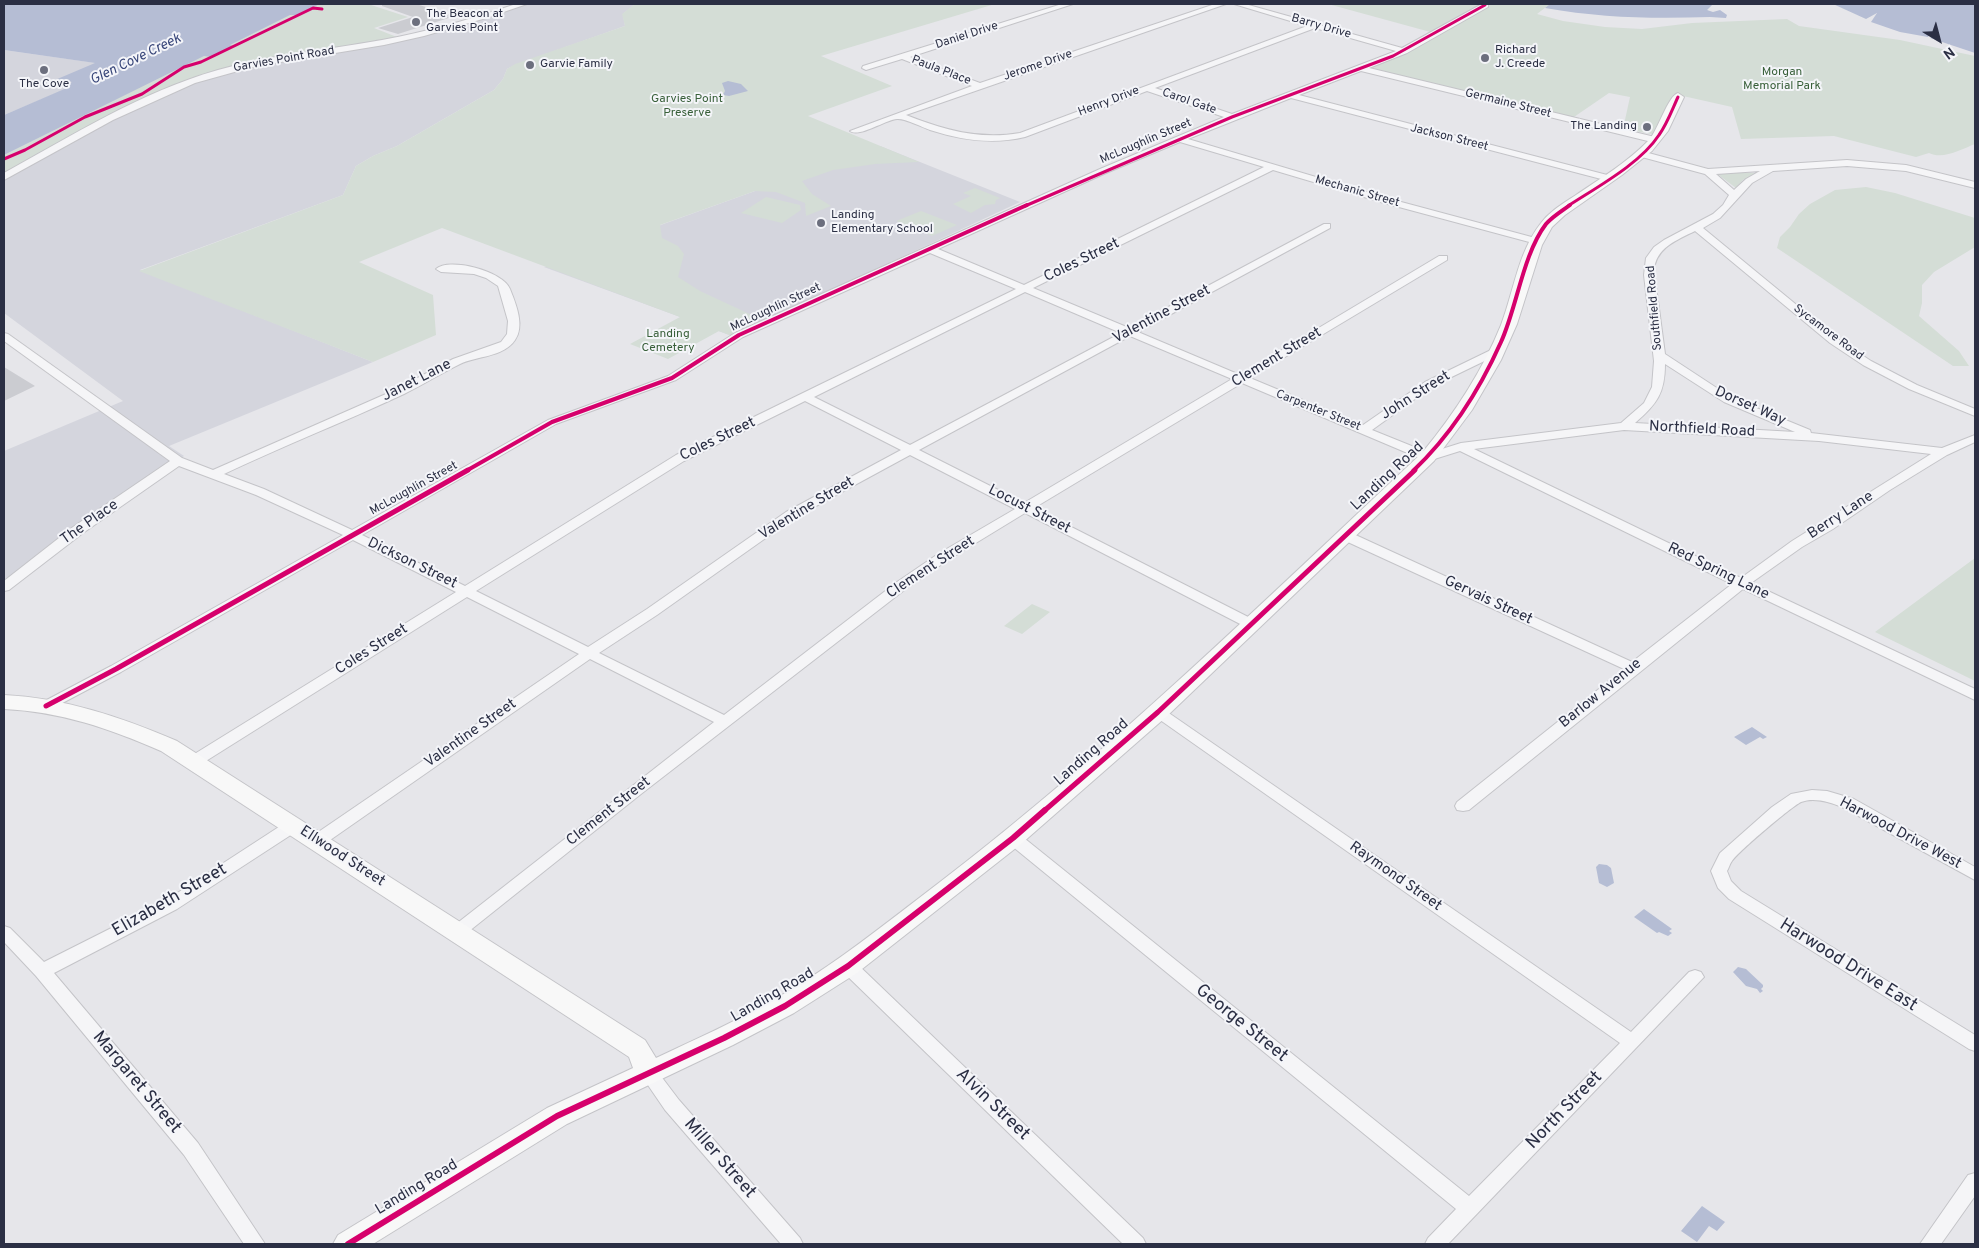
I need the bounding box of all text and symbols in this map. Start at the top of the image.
place label: The Beacon at Garvies Point [426,8,503,36]
street label: Barry Drive [1289,12,1353,42]
north arrow [1914,15,1964,65]
marker: The Beacon at Garvies Point [410,16,422,28]
street label: Daniel Drive [934,19,1000,53]
water label: Glen Cove Creek [88,31,184,89]
text: N [1939,43,1957,62]
street label: Garvies Point Road [232,44,336,76]
place label: Richard J. Creede [1495,44,1545,72]
street label: Jerome Drive [1002,47,1074,85]
marker: Richard J. Creede [1479,52,1491,64]
street label: Paula Place [909,53,973,89]
place label: Garvie Family [540,58,613,72]
marker: Garvie Family [524,59,536,71]
marker: The Cove [38,64,50,76]
park label: Morgan Memorial Park [1743,66,1821,94]
place label: The Cove [19,78,69,92]
street label: Henry Drive [1076,84,1142,120]
street label: Carol Gate [1160,86,1218,118]
street label: Germaine Street [1463,86,1553,122]
park label: Garvies Point Preserve [651,93,723,121]
street label: McLoughlin Street [1098,116,1194,168]
place label: The Landing [1570,120,1637,134]
street label: Jackson Street [1408,121,1490,155]
marker: The Landing [1641,121,1653,133]
street label: Mechanic Street [1313,173,1401,211]
place label: Landing Elementary School [831,209,933,237]
marker: Landing Elementary School [815,217,827,229]
street label: Coles Street [1041,235,1123,287]
street label: Southfield Road [1644,265,1666,351]
street label: McLoughlin Street [729,281,823,335]
street label: Valentine Street [1110,282,1214,348]
street label: Sycamore Road [1790,302,1866,364]
street label: Clement Street [1229,324,1325,392]
park label: Landing Cemetery [641,328,695,356]
street label: Janet Lane [379,356,455,406]
street label: John Street [1378,368,1454,424]
street label: Dorset Way [1712,383,1788,431]
street label: Carpenter Street [1273,387,1363,435]
street label: Coles Street [677,414,759,466]
street label: Northfield Road [1648,418,1756,442]
street label: Landing Road [1348,439,1428,515]
street label: McLoughlin Street [368,459,460,519]
street label: Valentine Street [756,474,858,544]
street label: Locust Street [985,482,1073,538]
street label: Berry Lane [1805,488,1877,544]
street label: The Place [58,497,122,549]
street label: Clement Street [883,533,979,603]
street label: Dickson Street [364,535,460,593]
street label: Red Spring Lane [1664,540,1772,604]
street label: Gervais Street [1441,573,1535,629]
street label: Coles Street [333,621,411,679]
street label: Barlow Avenue [1556,655,1646,733]
street label: Valentine Street [422,696,520,772]
street label: Landing Road [1051,716,1133,790]
street label: Clement Street [563,774,655,850]
street label: Harwood Drive West [1836,794,1964,874]
street label: Ellwood Street [296,823,388,891]
street label: Raymond Street [1345,838,1445,916]
street label: Elizabeth Street [109,859,231,943]
street label: Harwood Drive East [1775,915,1921,1017]
street label: Landing Road [728,965,818,1027]
street label: George Street [1191,980,1291,1068]
street label: Margaret Street [87,1027,185,1139]
street label: Alvin Street [950,1064,1034,1146]
street label: North Street [1522,1067,1608,1155]
street label: Miller Street [678,1115,760,1203]
street label: Landing Road [373,1156,461,1220]

